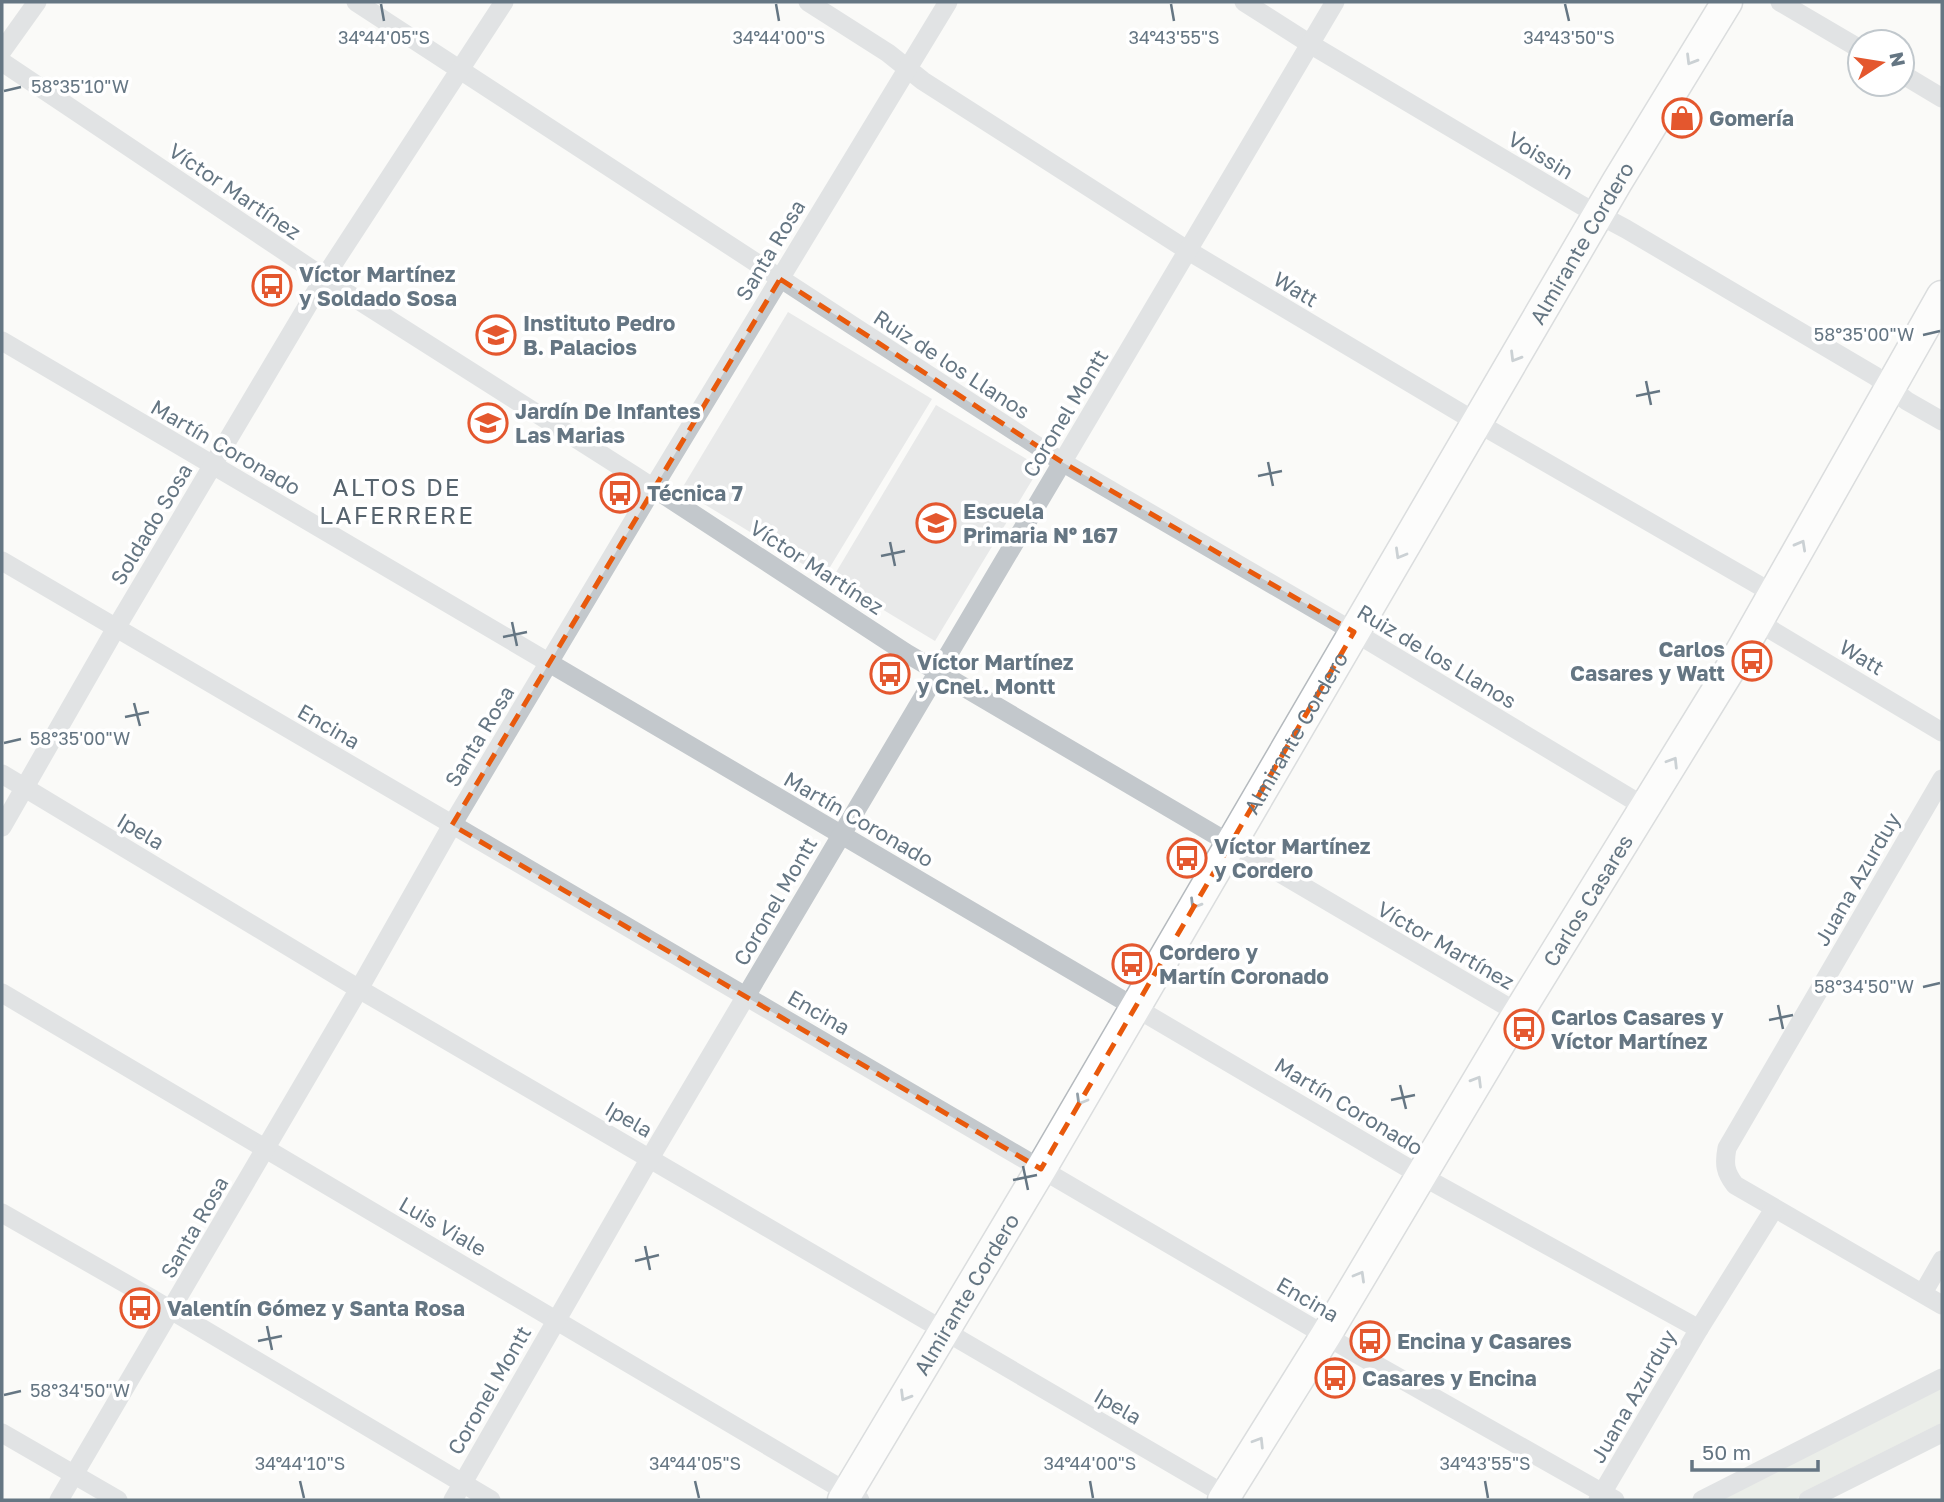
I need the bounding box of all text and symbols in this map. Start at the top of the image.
text: 34°44'05"S [338,26,430,48]
text: 34°44'00"S [733,26,825,48]
text: 34°43'55"S [1129,26,1219,48]
text: 34°43'50"S [1523,26,1615,48]
north arrow [1846,28,1916,98]
text: N [1885,50,1911,69]
one-way arrow [1687,52,1700,65]
text: 58°35'10"W [31,75,129,97]
shop icon: Gomería [1661,97,1703,139]
place label: Gomería [1709,105,1794,131]
street label: Voissin [1504,125,1578,185]
street label: Víctor Martínez [164,137,306,245]
street label: Almirante Cordero [1524,157,1639,329]
street label: Santa Rosa [730,195,810,305]
place label: Víctor Martínez y Soldado Sosa [299,261,457,311]
bus stop icon: Víctor Martínez y Soldado Sosa [251,265,293,307]
street label: Watt [1269,266,1323,312]
street label: Ruiz de los Llanos [869,304,1035,424]
place label: Instituto Pedro B. Palacios [523,310,675,360]
school or university icon: Instituto Pedro B. Palacios [475,314,517,356]
text: 58°35'00"W [1814,323,1914,345]
street label: Coronel Montt [1017,344,1113,482]
one-way arrow [1510,350,1523,363]
street label: Martín Coronado [147,394,305,500]
place label: Jardín De Infantes Las Marias [515,398,701,448]
school or university icon: Jardín De Infantes Las Marias [467,402,509,444]
street label: Soldado Sosa [105,459,197,589]
district label: ALTOS DE LAFERRERE [319,472,475,529]
bus stop icon: Técnica 7 [599,472,641,514]
place label: Técnica 7 [647,480,743,506]
place label: Escuela Primaria Nº 167 [963,498,1118,548]
school or university icon: Escuela Primaria Nº 167 [915,502,957,544]
street label: Víctor Martínez [745,514,889,620]
one-way arrow [1793,540,1806,552]
one-way arrow [1395,547,1408,559]
street label: Ruiz de los Llanos [1353,598,1521,714]
street label: Watt [1835,634,1889,680]
place label: Carlos Casares y Watt [1570,636,1725,686]
bus stop icon: Carlos Casares y Watt [1731,640,1773,682]
street label: Almirante Cordero [1238,647,1353,818]
place label: Víctor Martínez y Cnel. Montt [917,649,1074,699]
bus stop icon: Víctor Martínez y Cnel. Montt [869,653,911,695]
street label: Santa Rosa [439,681,519,791]
street label: Encina [293,698,365,754]
text: 58°35'00"W [30,727,130,749]
one-way arrow [1665,757,1678,770]
street label: Martín Coronado [780,766,938,872]
street label: Ipela [113,807,169,855]
street label: Juana Azurduy [1808,808,1906,950]
street label: Carlos Casares [1537,829,1638,971]
street label: Coronel Montt [728,832,822,970]
place label: Víctor Martínez y Cordero [1214,833,1371,883]
bus stop icon: Víctor Martínez y Cordero [1166,837,1208,879]
street label: Víctor Martínez [1373,895,1519,995]
one-way arrow [1190,896,1203,909]
place label: Cordero y Martín Coronado [1159,939,1329,989]
bus stop icon: Cordero y Martín Coronado [1111,943,1153,985]
text: 58°34'50"W [1814,975,1914,997]
street label: Encina [783,984,855,1040]
place label: Carlos Casares y Víctor Martínez [1551,1004,1724,1054]
bus stop icon: Carlos Casares y Víctor Martínez [1503,1008,1545,1050]
street label: Martín Coronado [1270,1051,1428,1161]
one-way arrow [1469,1076,1482,1089]
one-way arrow [1076,1093,1089,1106]
street label: Ipela [601,1095,657,1143]
street label: Santa Rosa [154,1171,234,1283]
street label: Luis Viale [395,1191,491,1261]
street label: Almirante Cordero [908,1209,1024,1380]
street label: Encina [1272,1271,1344,1327]
one-way arrow [1352,1271,1365,1284]
bus stop icon: Valentín Gómez y Santa Rosa [119,1287,161,1329]
place label: Valentín Gómez y Santa Rosa [167,1295,465,1321]
bus stop icon: Encina y Casares [1349,1320,1391,1362]
street label: Coronel Montt [442,1321,536,1459]
street label: Juana Azurduy [1584,1325,1682,1467]
place label: Encina y Casares [1397,1328,1572,1354]
bus stop icon: Casares y Encina [1314,1357,1356,1399]
place label: Casares y Encina [1362,1365,1537,1391]
text: 58°34'50"W [30,1379,130,1401]
street label: Ipela [1090,1382,1146,1430]
one-way arrow [900,1388,913,1401]
scale bar [1692,1428,1818,1472]
one-way arrow [1251,1437,1264,1450]
text: 50 m [1702,1439,1751,1465]
text: 34°44'10"S [255,1452,345,1474]
text: 34°44'05"S [649,1452,741,1474]
text: 34°44'00"S [1044,1452,1136,1474]
text: 34°43'55"S [1440,1452,1530,1474]

